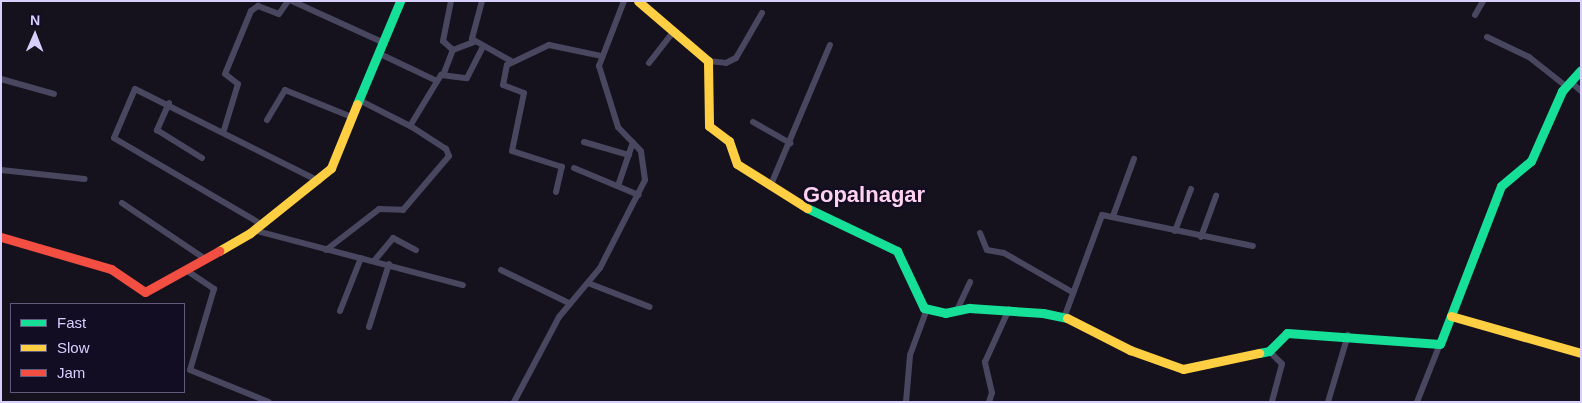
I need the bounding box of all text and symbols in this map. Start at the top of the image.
north arrow [10,10,60,60]
text: N [30,12,40,28]
district label: Gopalnagar [803,182,925,208]
legend [10,303,185,393]
text: Fast [57,314,86,331]
text: Slow [57,339,90,356]
text: Jam [57,364,85,381]

